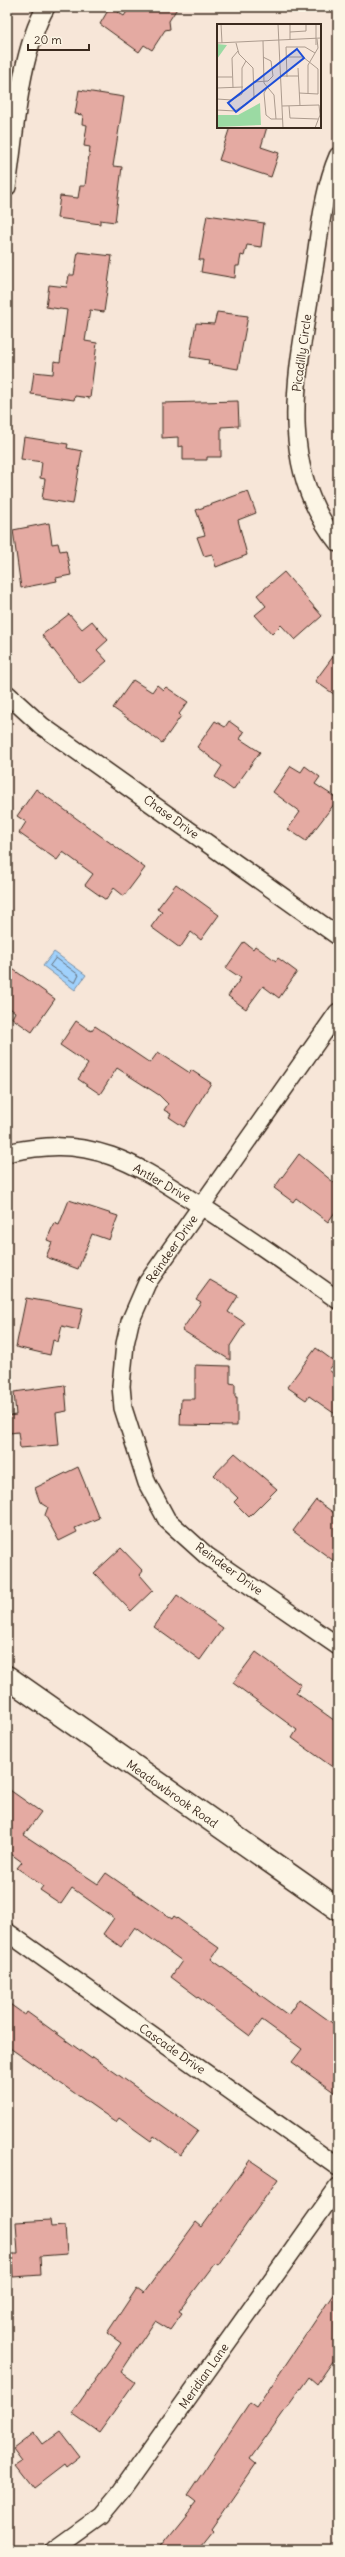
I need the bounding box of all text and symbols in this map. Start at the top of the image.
inset map [217,24,321,128]
scale bar [28,26,89,52]
text: 20 m [34,32,62,47]
street label: Picadilly Circle [289,313,314,393]
street label: Chase Drive [141,791,202,842]
street label: Antler Drive [131,1160,194,1205]
street label: Reindeer Drive [143,1212,201,1286]
street label: Reindeer Drive [193,1539,266,1598]
street label: Meadowbrook Road [124,1756,221,1831]
street label: Cascade Drive [136,2020,208,2077]
street label: Meridian Lane [175,2340,232,2411]

